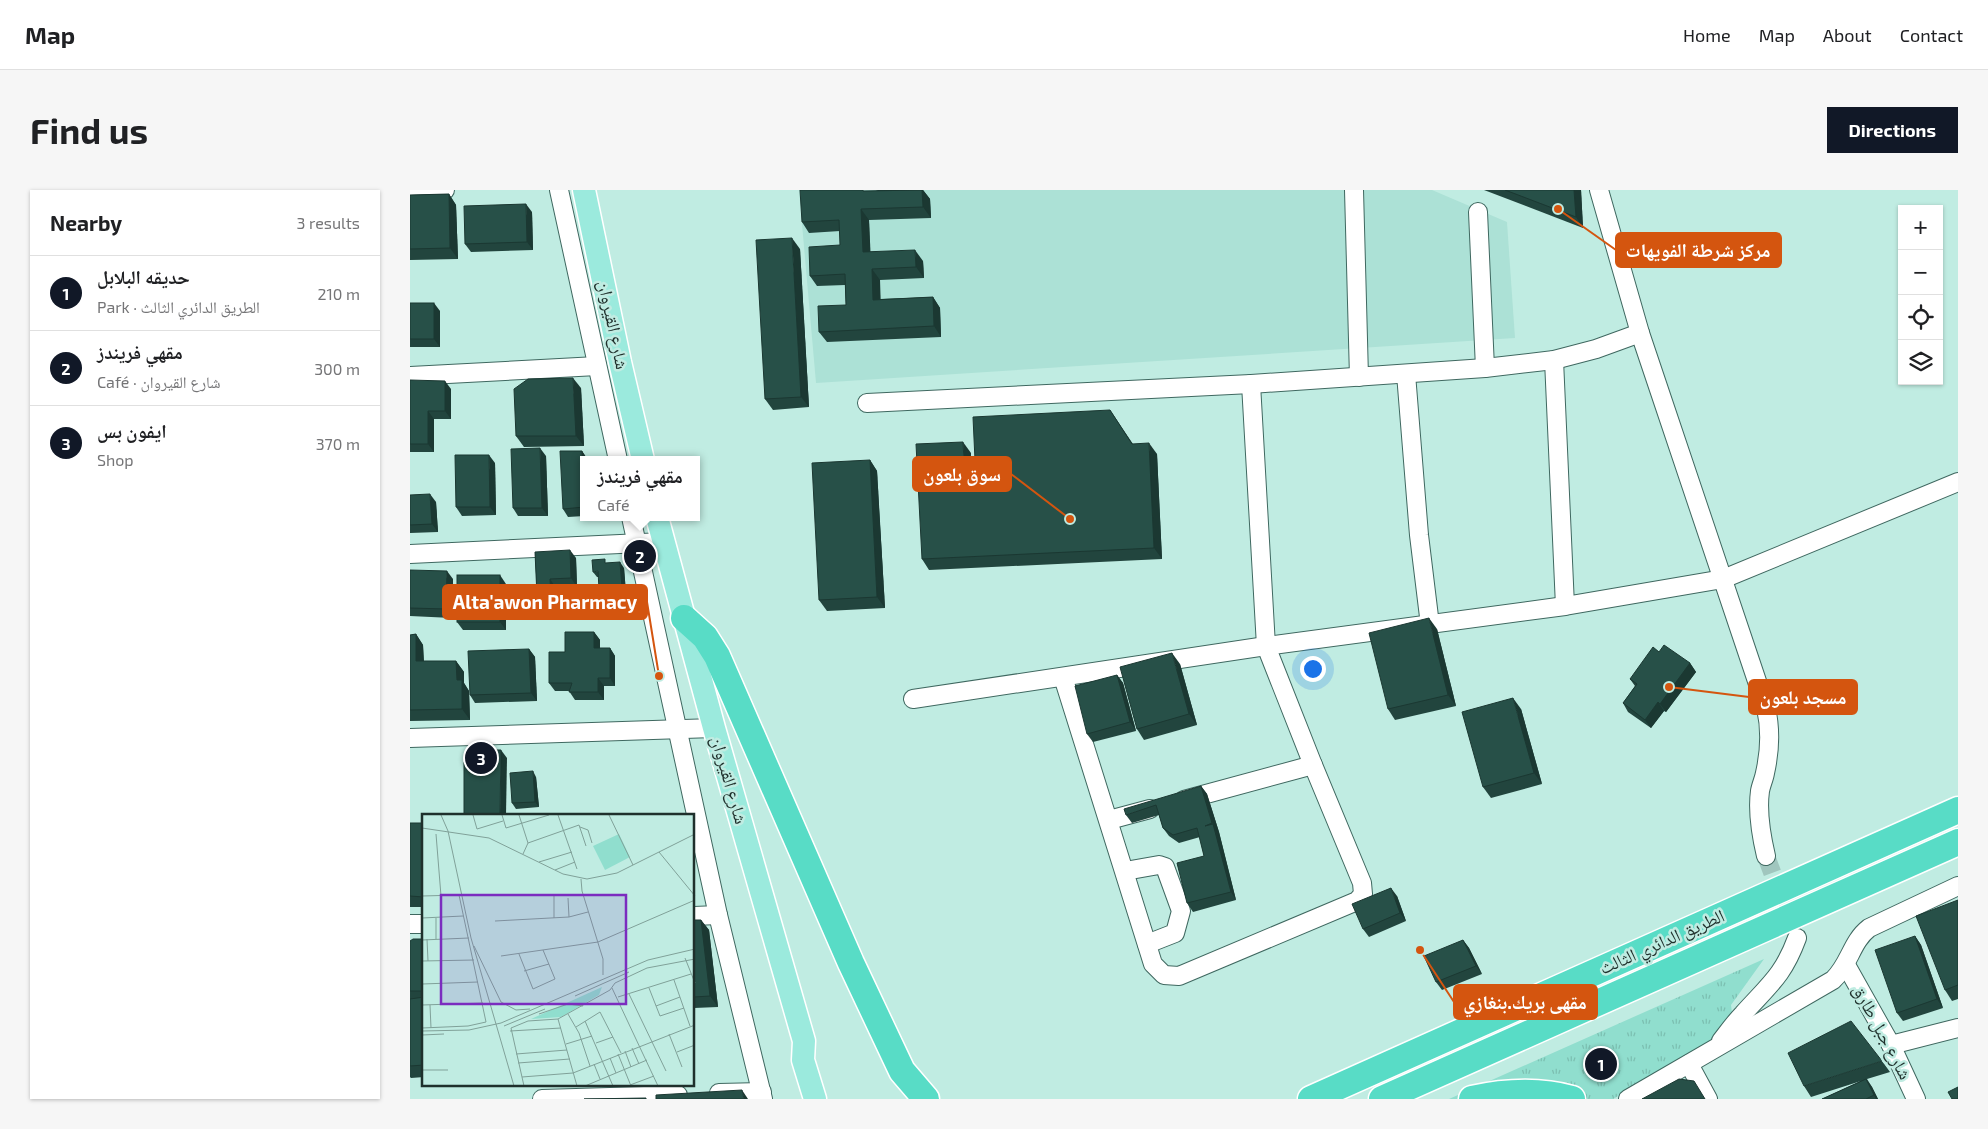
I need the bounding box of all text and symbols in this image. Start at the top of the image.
text: Map [25,20,75,49]
text: Home [1683,24,1731,46]
text: Map [1759,24,1795,46]
text: About [1823,24,1872,46]
text: Contact [1900,24,1963,46]
button: Directions [1827,107,1958,153]
text: Find us [30,109,148,151]
map controls [1898,205,1943,385]
button: + [1898,205,1943,250]
text: Nearby [50,210,122,235]
text: 3 results [297,213,360,232]
callout: مركز شرطة الفويهات [1616,233,1781,267]
text: مركز شرطة الفويهات [1626,238,1770,262]
button: − [1898,250,1943,295]
text: حديقه البلابل [97,265,190,288]
street label: شارع القيروان [593,278,634,371]
text: 1 [63,284,69,303]
text: 210 m [317,284,360,303]
button: locate [1898,295,1943,340]
text: Park · الطريق الدائري الثالث [97,297,260,316]
text: مقهي فريندز [97,340,183,363]
button: layers [1898,340,1943,385]
text: 2 [61,359,71,378]
text: 300 m [314,359,360,378]
text: Café · شارع القيروان [97,372,221,391]
text: ايفون بس [97,419,167,442]
text: 3 [61,434,71,453]
text: 370 m [316,434,360,453]
text: Shop [97,450,134,469]
popup [580,456,700,521]
callout: سوق بلعون [913,457,1011,491]
text: سوق بلعون [923,462,1001,486]
text: مقهي فريندز [597,464,683,487]
text: Café [597,495,630,514]
pin: 2 [624,537,656,575]
callout: Alta'awon Pharmacy [443,585,647,619]
text: Alta'awon Pharmacy [453,590,637,614]
your location [1300,656,1326,682]
callout: مسجد بلعون [1749,680,1857,714]
text: مسجد بلعون [1759,685,1847,709]
street label: شارع القيروان [706,733,753,826]
pin: 3 [465,739,497,777]
inset map [422,814,695,1086]
street label: الطريق الدائري الثالث [1596,904,1729,983]
street label: شارع جبل طارق [1848,980,1917,1083]
callout: مقهى بريك.بنغازي [1454,985,1597,1019]
text: مقهى بريك.بنغازي [1463,990,1587,1018]
pin: 1 [1585,1045,1617,1083]

